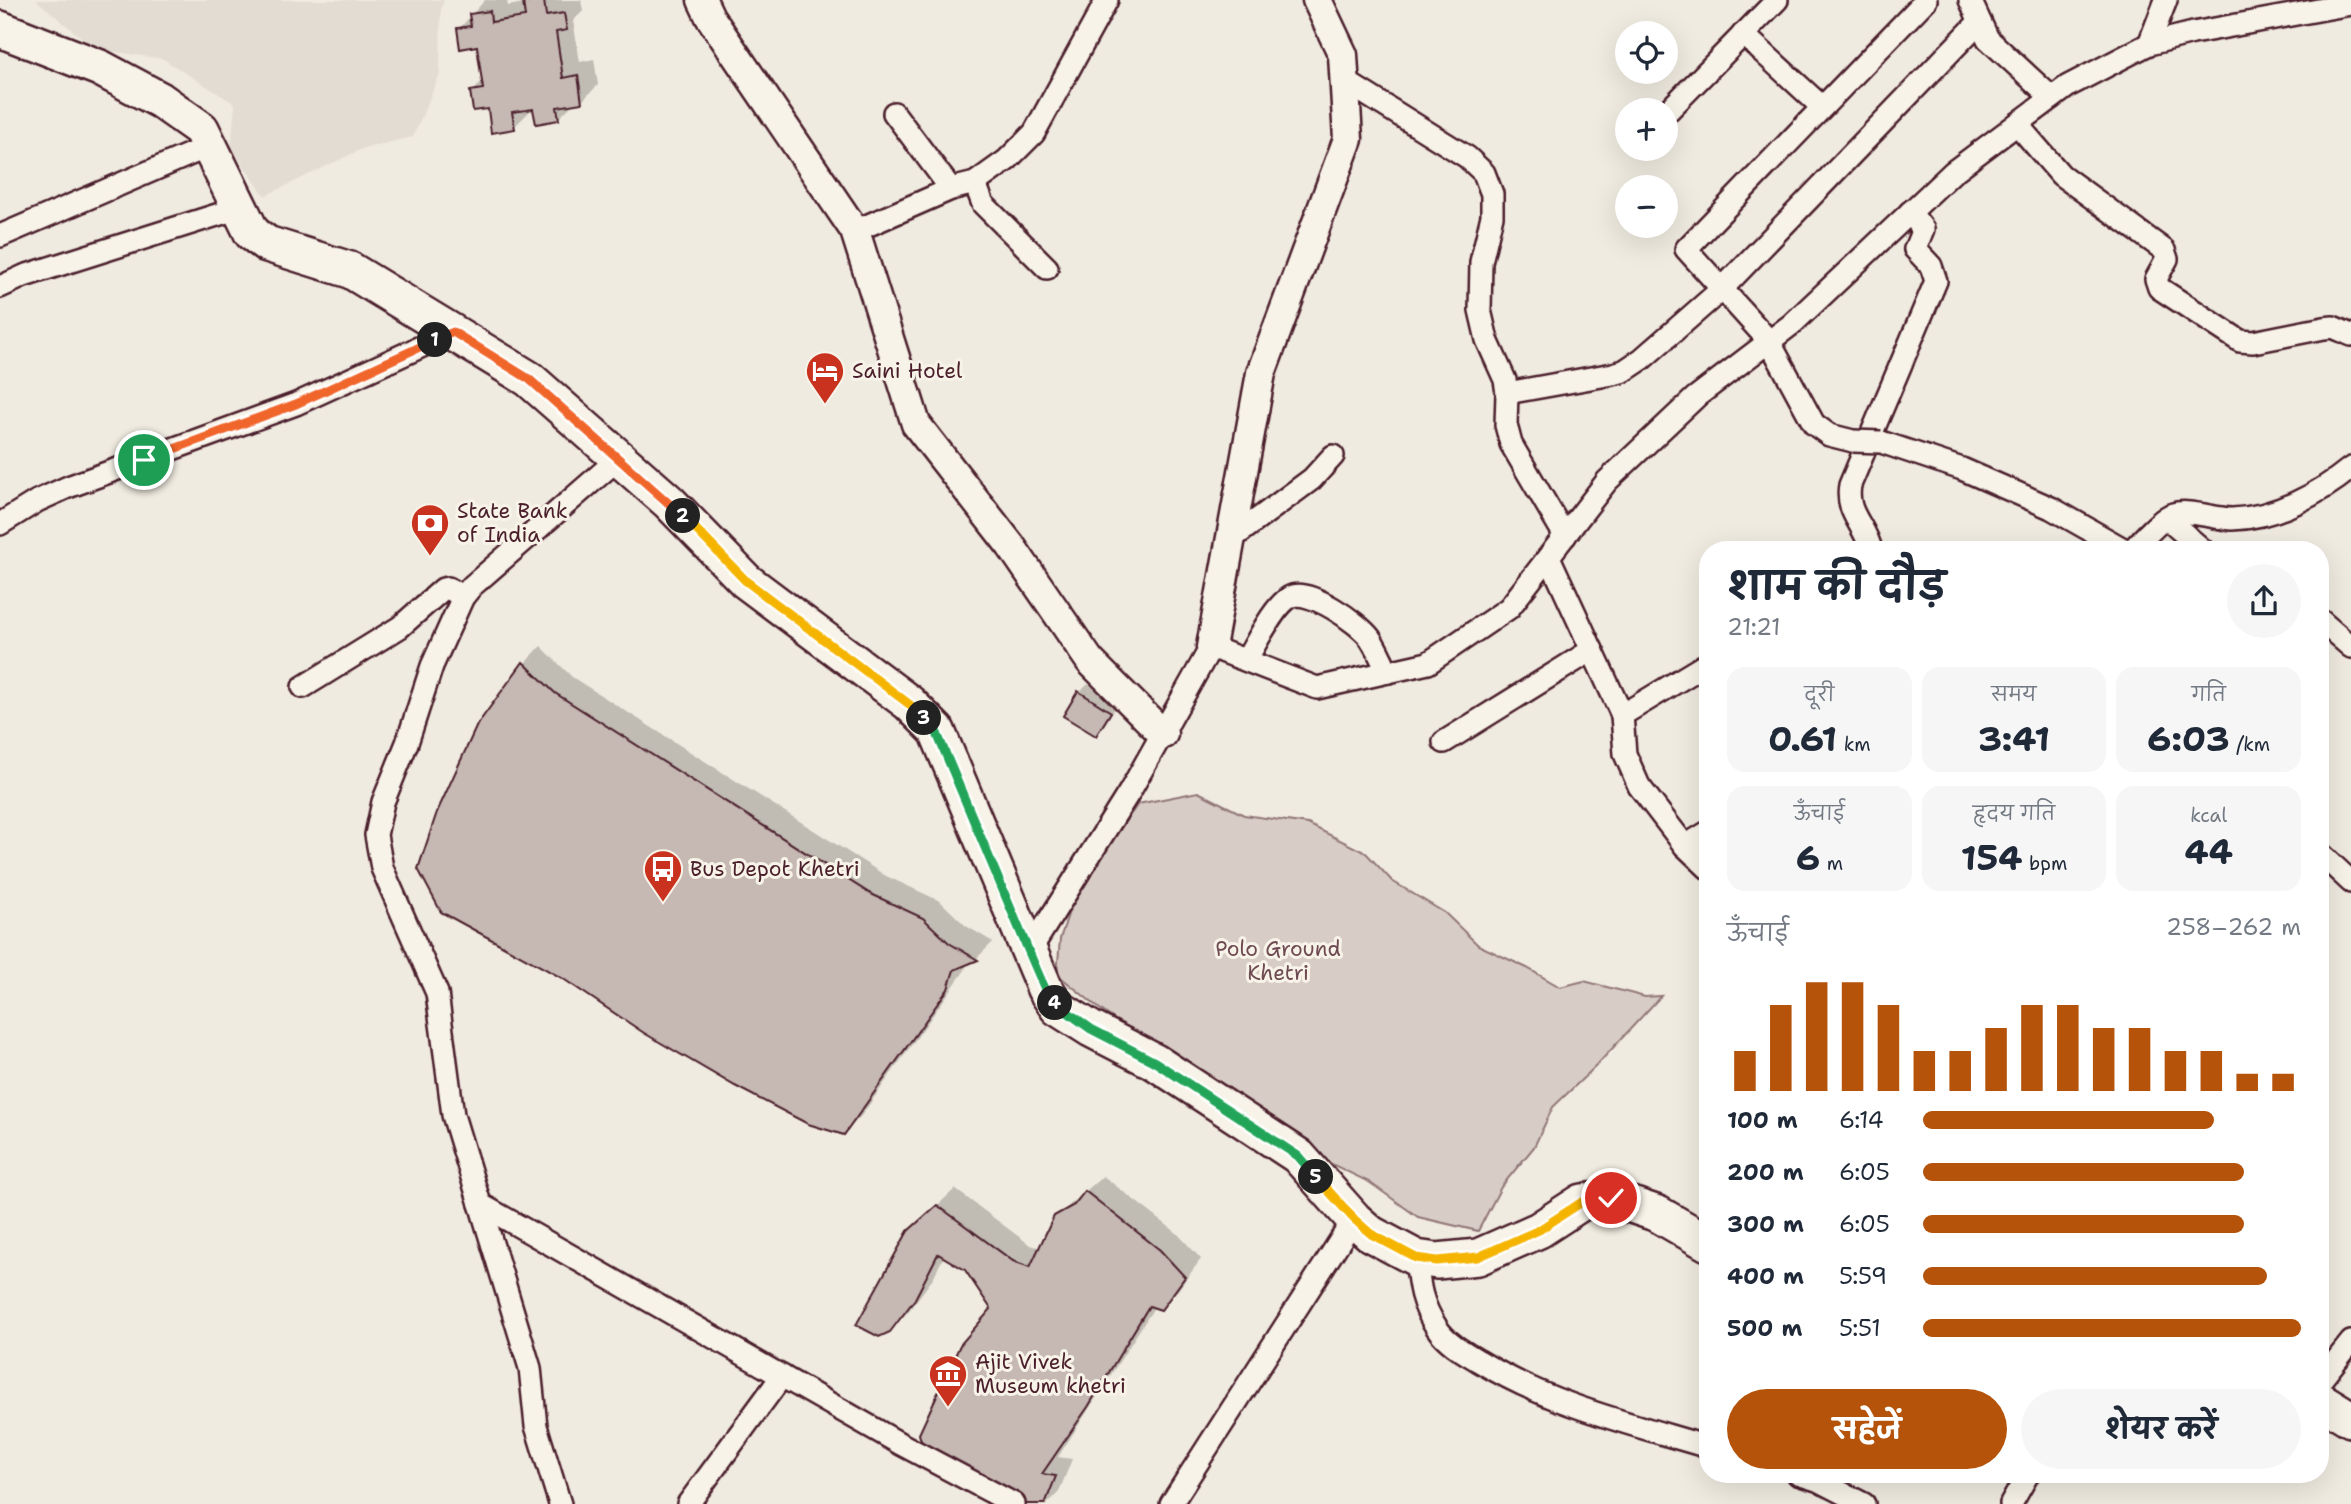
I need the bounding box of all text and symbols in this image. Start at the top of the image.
map controls [1615,21,1678,238]
button: locate [1615,21,1678,84]
button: + [1615,98,1678,161]
button: − [1615,175,1678,238]
pin: 1 [418,322,452,358]
text: 1 [430,327,439,352]
hotel icon: Saini Hotel [804,350,846,405]
place label: Saini Hotel [852,357,963,385]
pin [114,430,174,490]
icon: arrive [125,441,163,479]
place label: State Bank of India [457,497,568,549]
pin: 2 [666,498,700,534]
bank icon: State Bank of India [409,502,451,557]
text: 2 [676,503,689,528]
text: शाम की दौड़ [1727,560,1946,611]
button: share [2227,564,2301,638]
text: 21:21 [1727,612,1781,642]
text: दूरी [1804,682,1834,707]
text: समय [1991,682,2037,707]
text: गति [2191,682,2226,707]
pin: 3 [906,700,942,736]
text: 3 [917,705,930,730]
text: 0.61 [1768,715,1837,762]
text: 3:41 [1978,715,2050,762]
text: 6:03 [2147,715,2230,762]
text: km [1837,732,1871,757]
text: /km [2230,732,2270,757]
text: ऊँचाई [1794,801,1845,826]
text: हृदय गति [1973,801,2055,826]
text: kcal [2190,803,2227,828]
text: 44 [2184,828,2233,875]
text: 6 [1796,834,1820,881]
text: 154 [1961,834,2023,881]
bus stop icon: Bus Depot Khetri [642,848,684,903]
text: m [1820,851,1843,876]
text: bpm [2023,851,2067,876]
place label: Bus Depot Khetri [690,855,860,883]
text: 258–262 m [2166,912,2301,942]
text: ऊँचाई [1727,918,1789,948]
park label: Polo Ground Khetri [1215,935,1341,987]
pin: 4 [1038,986,1072,1020]
text: 4 [1048,990,1061,1015]
text: 100 m [1727,1105,1798,1135]
text: 6:14 [1839,1105,1884,1135]
text: 200 m [1727,1157,1804,1187]
text: 6:05 [1839,1157,1890,1187]
pin: 5 [1298,1160,1334,1194]
text: 5 [1310,1164,1321,1189]
pin [1581,1168,1641,1228]
icon: check [1592,1179,1630,1217]
text: 300 m [1727,1209,1804,1239]
text: 6:05 [1839,1209,1890,1239]
text: 400 m [1727,1261,1804,1291]
text: 5:59 [1839,1261,1887,1291]
text: 500 m [1727,1313,1802,1343]
text: 5:51 [1839,1313,1881,1343]
place label: Ajit Vivek Museum khetri [975,1348,1126,1400]
museum icon: Ajit Vivek Museum khetri [927,1353,969,1408]
button: सहेजें [1727,1389,2007,1469]
button: शेयर करें [2021,1389,2301,1469]

